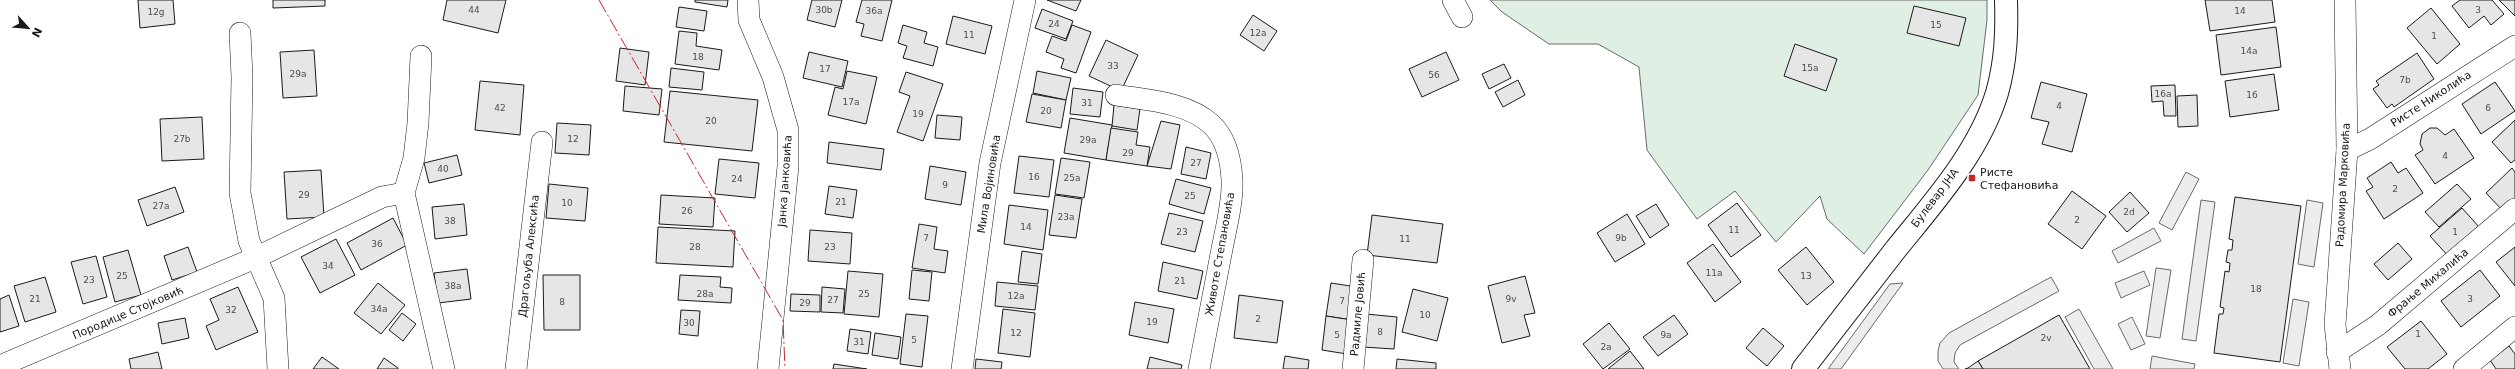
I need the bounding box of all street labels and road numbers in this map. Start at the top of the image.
street label: Ристе Николића [2388,68,2474,130]
street label: Радомира Марковића [2333,122,2353,248]
street label: Мила Војиновића [975,134,1003,234]
street label: Јанка Јанковића [775,135,795,228]
street label: Булевар ЈНА [1909,166,1962,230]
street label: Животе Степановића [1203,191,1237,317]
street label: Драгољуба Алексића [516,194,542,318]
street label: Фрање Михалића [2385,245,2471,321]
street label: Радмиле Јовић [1348,271,1368,357]
street label: Породице Стојковић [71,284,185,342]

